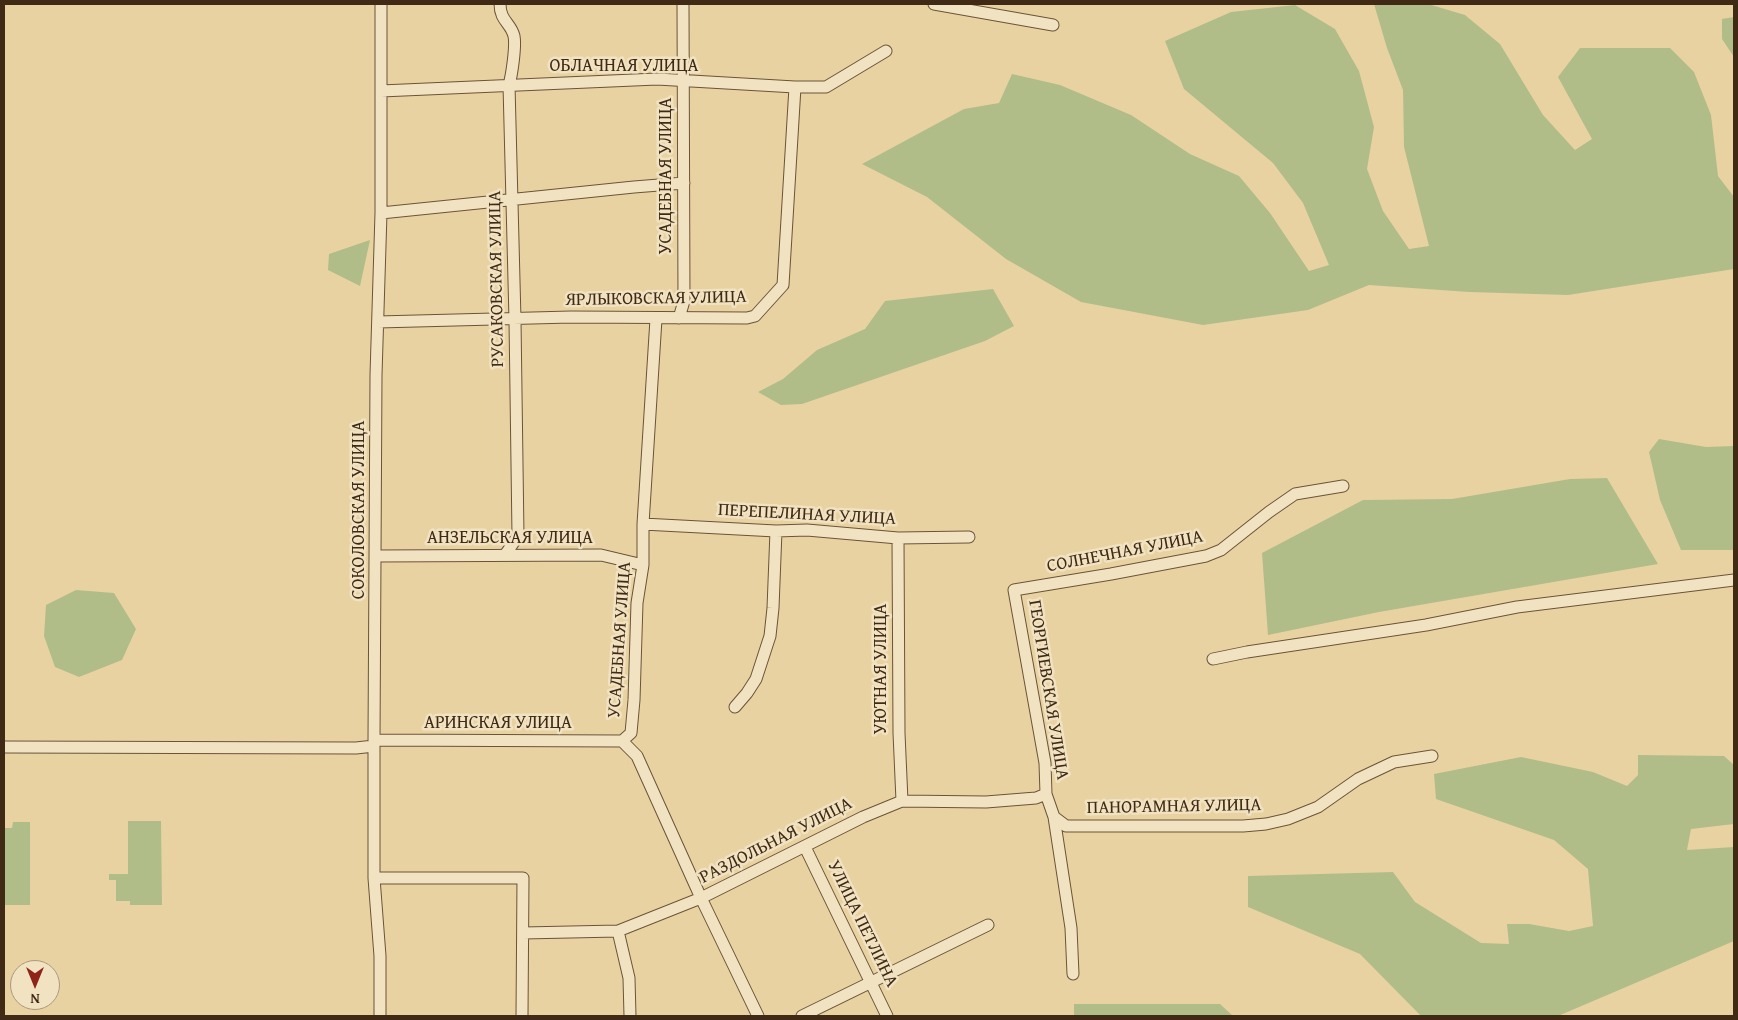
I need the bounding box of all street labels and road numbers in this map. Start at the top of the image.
street label: ОБЛАЧНАЯ УЛИЦА [550,55,698,77]
street label: УСАДЕБНАЯ УЛИЦА [655,98,677,254]
street label: РУСАКОВСКАЯ УЛИЦА [485,190,509,368]
street label: ЯРЛЫКОВСКАЯ УЛИЦА [565,287,747,311]
street label: СОКОЛОВСКАЯ УЛИЦА [348,421,370,599]
street label: ПЕРЕПЕЛИНАЯ УЛИЦА [717,500,897,530]
street label: СОЛНЕЧНАЯ УЛИЦА [1045,526,1205,578]
street label: АНЗЕЛЬСКАЯ УЛИЦА [427,527,593,549]
street label: УСАДЕБНАЯ УЛИЦА [604,561,636,719]
street label: ГЕОРГИЕВСКАЯ УЛИЦА [1023,598,1073,782]
street label: УЮТНАЯ УЛИЦА [870,604,892,734]
street label: АРИНСКАЯ УЛИЦА [424,712,572,734]
street label: РАЗДОЛЬНАЯ УЛИЦА [696,793,856,889]
street label: ПАНОРАМНАЯ УЛИЦА [1087,795,1261,819]
street label: УЛИЦА ПЕТЛИНА [822,857,902,991]

